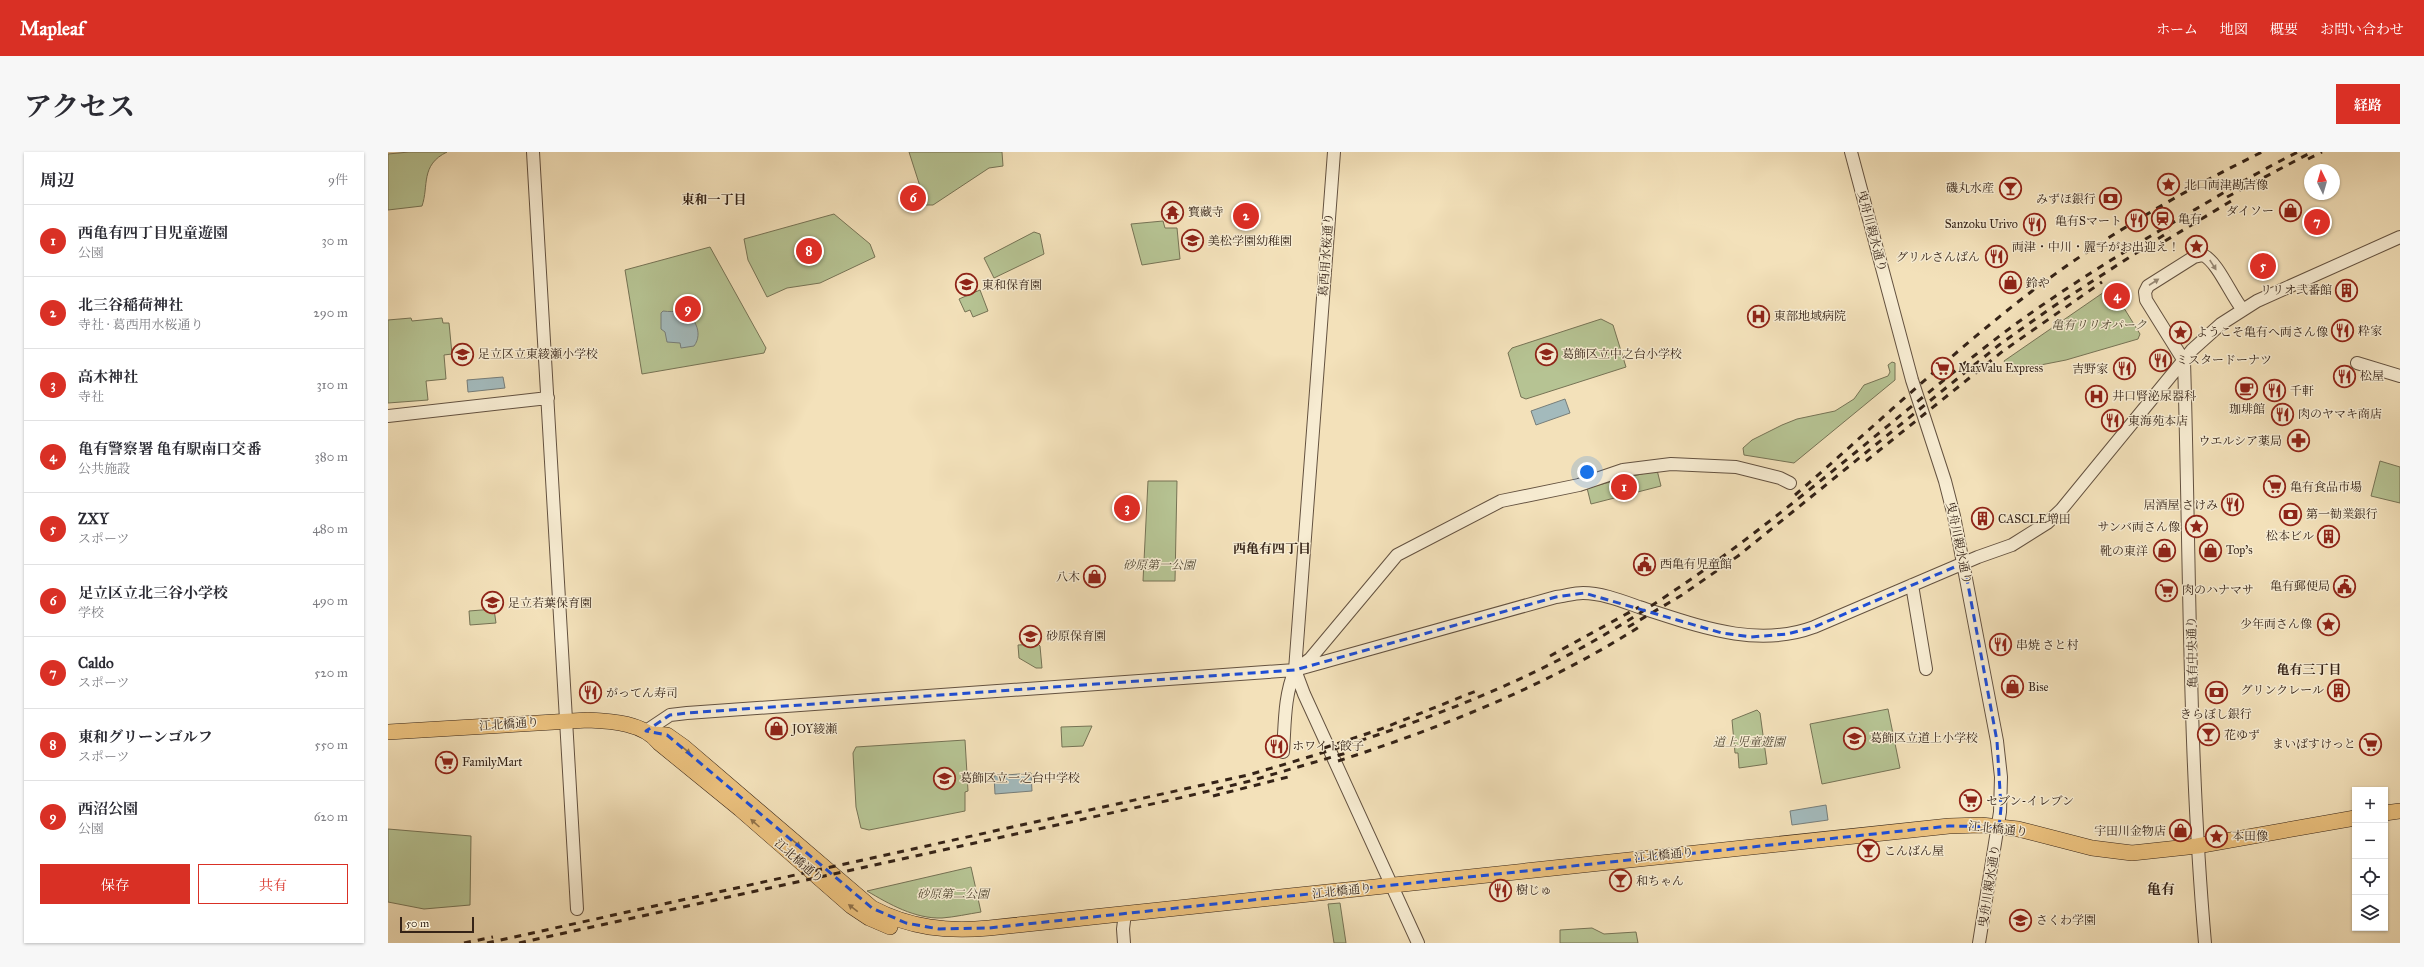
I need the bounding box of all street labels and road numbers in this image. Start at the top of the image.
street label: 曳舟川親水通り [1854,189,1890,273]
street label: 葛西用水桜通り [1316,213,1336,297]
street label: 曳舟川親水通り [1943,500,1975,586]
street label: 亀有中央通り [2184,616,2200,688]
street label: 江北橋通り [479,715,539,733]
street label: 江北橋通り [1967,819,2029,839]
street label: 江北橋通り [772,836,826,886]
street label: 曳舟川親水通り [1976,843,2002,929]
street label: 江北橋通り [1633,845,1695,865]
street label: 江北橋通り [1311,881,1373,901]

